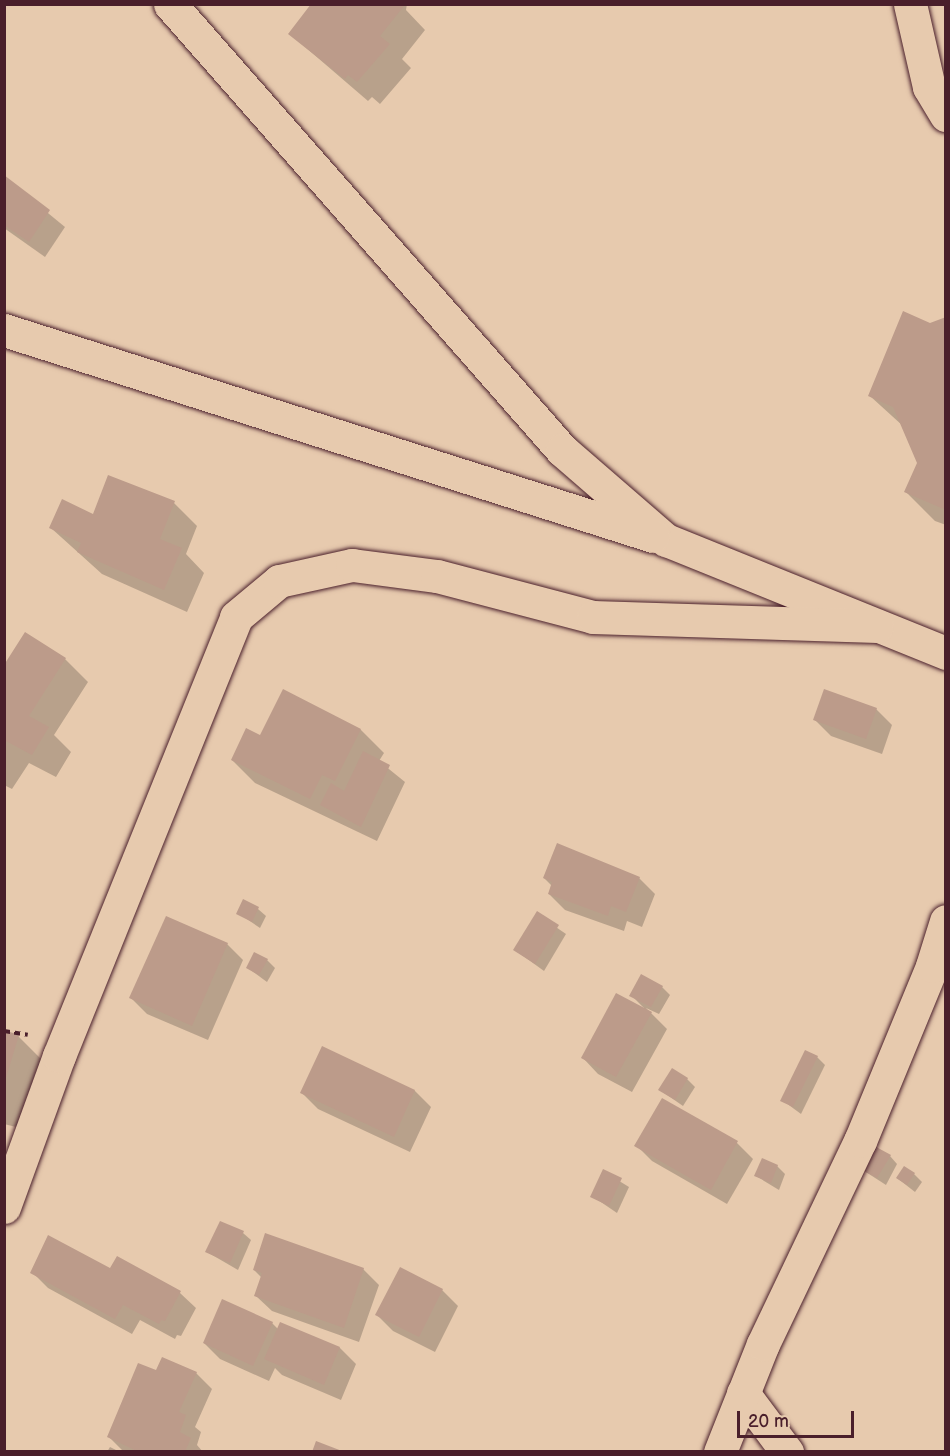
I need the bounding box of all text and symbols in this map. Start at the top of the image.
scale bar [740,1399,857,1437]
text: 20 m [748,1411,789,1432]

